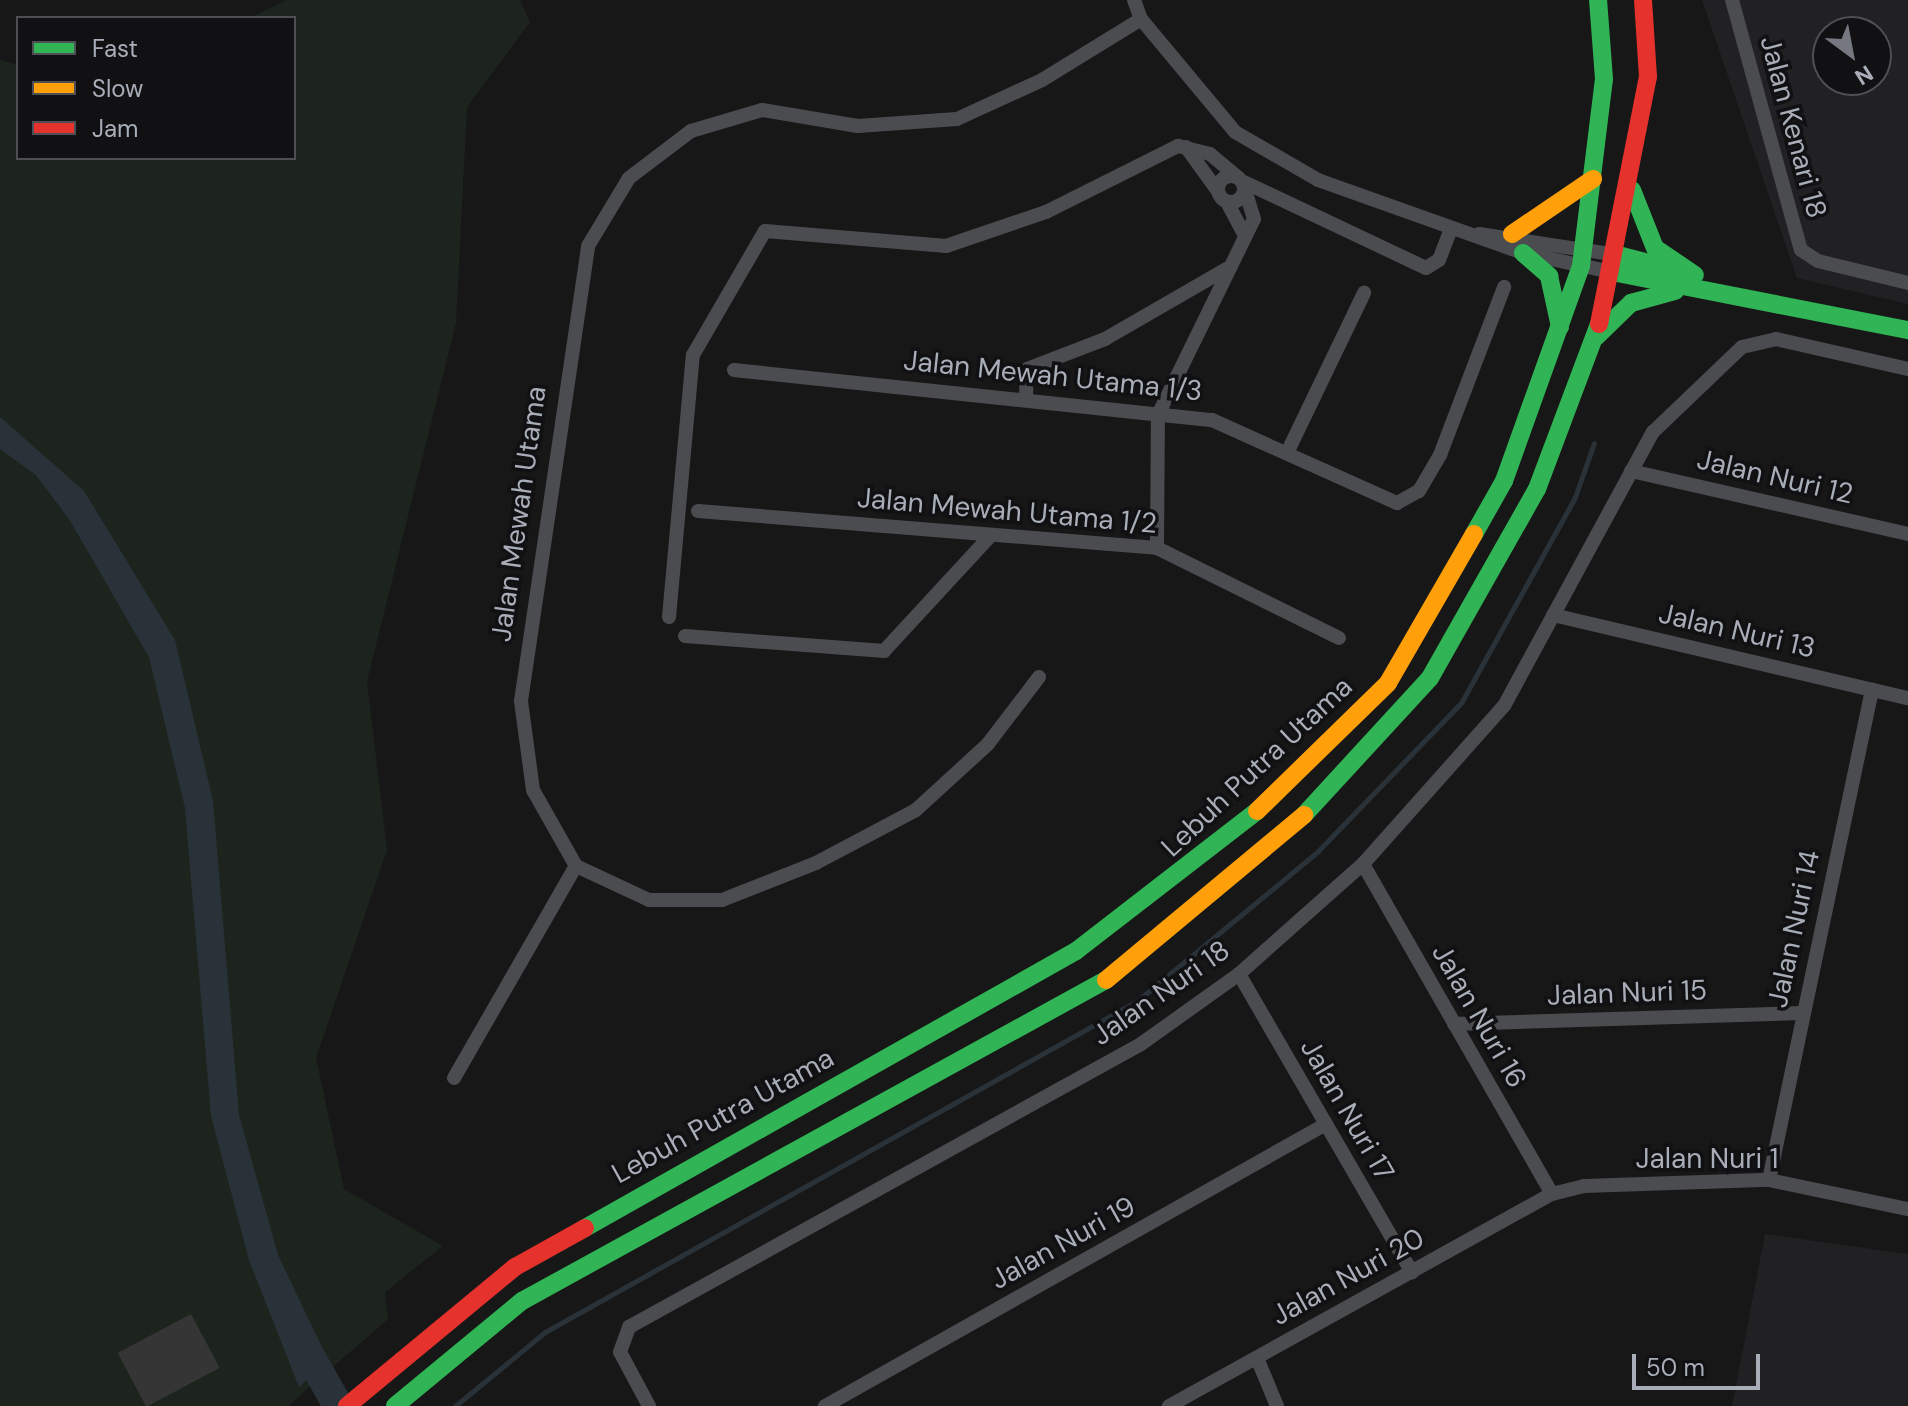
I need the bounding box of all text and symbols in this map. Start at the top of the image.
legend [16,16,296,160]
north arrow [1812,16,1892,96]
street label: Jalan Kenari 18 [1753,32,1833,222]
text: Fast [92,33,138,64]
text: N [1849,59,1878,92]
text: Slow [92,73,143,104]
text: Jam [92,113,138,144]
street label: Jalan Mewah Utama 1/3 [902,344,1204,408]
street label: Jalan Mewah Utama [484,384,554,644]
street label: Jalan Nuri 12 [1694,443,1856,511]
street label: Jalan Mewah Utama 1/2 [856,481,1158,541]
street label: Jalan Nuri 13 [1656,597,1818,665]
street label: Lebuh Putra Utama [1155,670,1359,864]
street label: Jalan Nuri 14 [1761,847,1827,1011]
street label: Jalan Nuri 18 [1086,933,1236,1053]
street label: Jalan Nuri 16 [1424,938,1534,1094]
street label: Jalan Nuri 15 [1546,973,1708,1013]
street label: Jalan Nuri 17 [1293,1033,1401,1187]
street label: Lebuh Putra Utama [606,1041,840,1191]
street label: Jalan Nuri 1 [1636,1142,1778,1176]
street label: Jalan Nuri 19 [985,1189,1141,1297]
street label: Jalan Nuri 20 [1266,1221,1430,1333]
scale bar [1636,1338,1764,1388]
text: 50 m [1646,1352,1705,1383]

